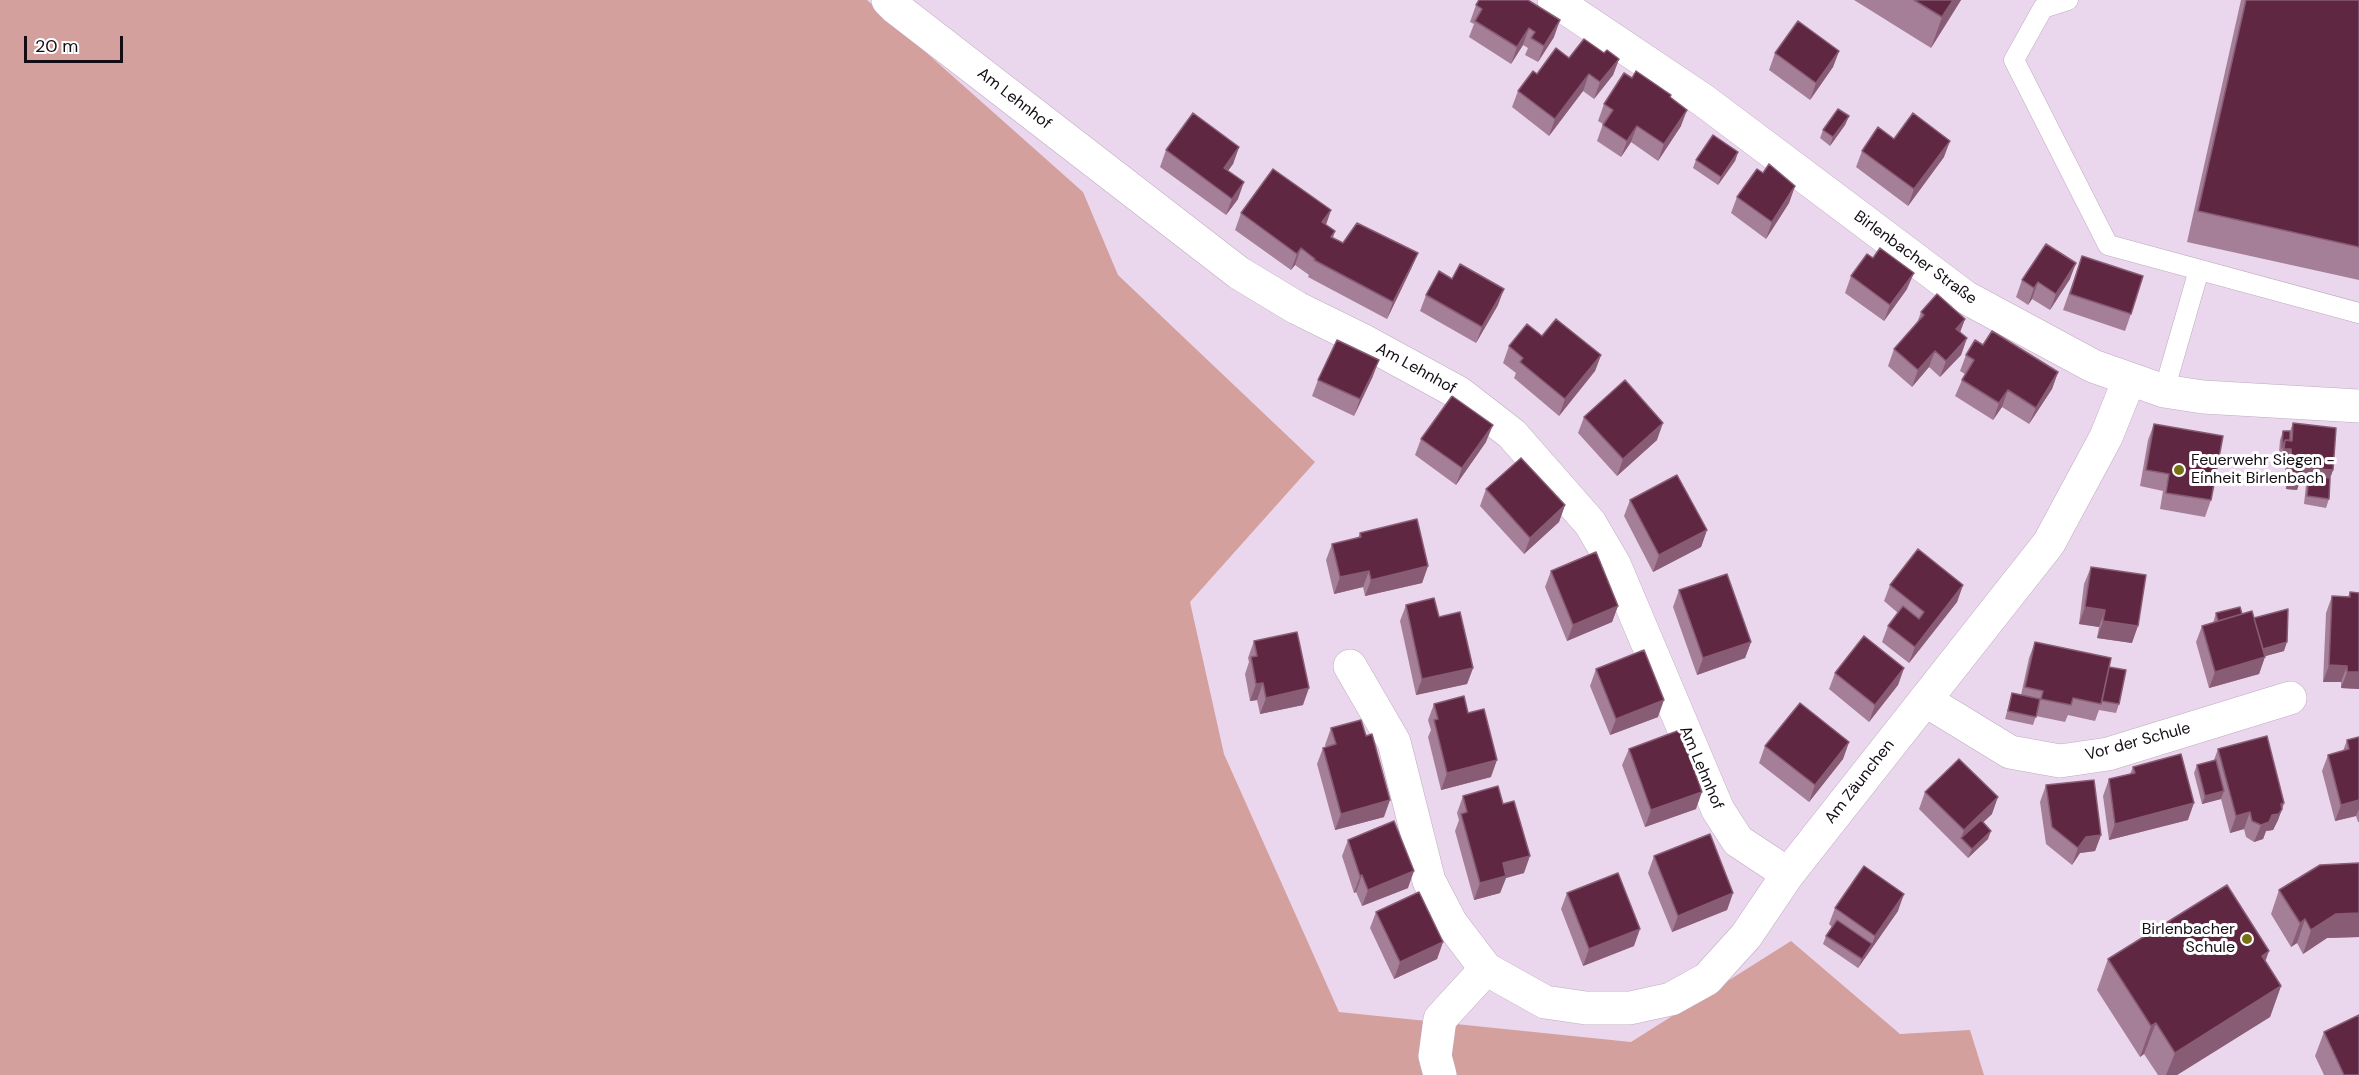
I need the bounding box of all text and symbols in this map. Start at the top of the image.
scale bar [27,24,126,62]
text: 20 m [35,34,78,58]
street label: Am Lehnhof [973,64,1055,134]
street label: Birlenbacher Straße [1850,207,1980,309]
street label: Am Lehnhof [1372,339,1460,399]
place label: Feuerwehr Siegen - Einheit Birlenbach [2191,451,2335,489]
marker: Feuerwehr Siegen - Einheit Birlenbach [2172,463,2186,477]
street label: Vor der Schule [2083,719,2193,765]
street label: Am Lehnhof [1675,723,1727,813]
street label: Am Zäunchen [1821,736,1899,828]
place label: Birlenbacher Schule [2142,920,2235,958]
marker: Birlenbacher Schule [2240,932,2254,946]

